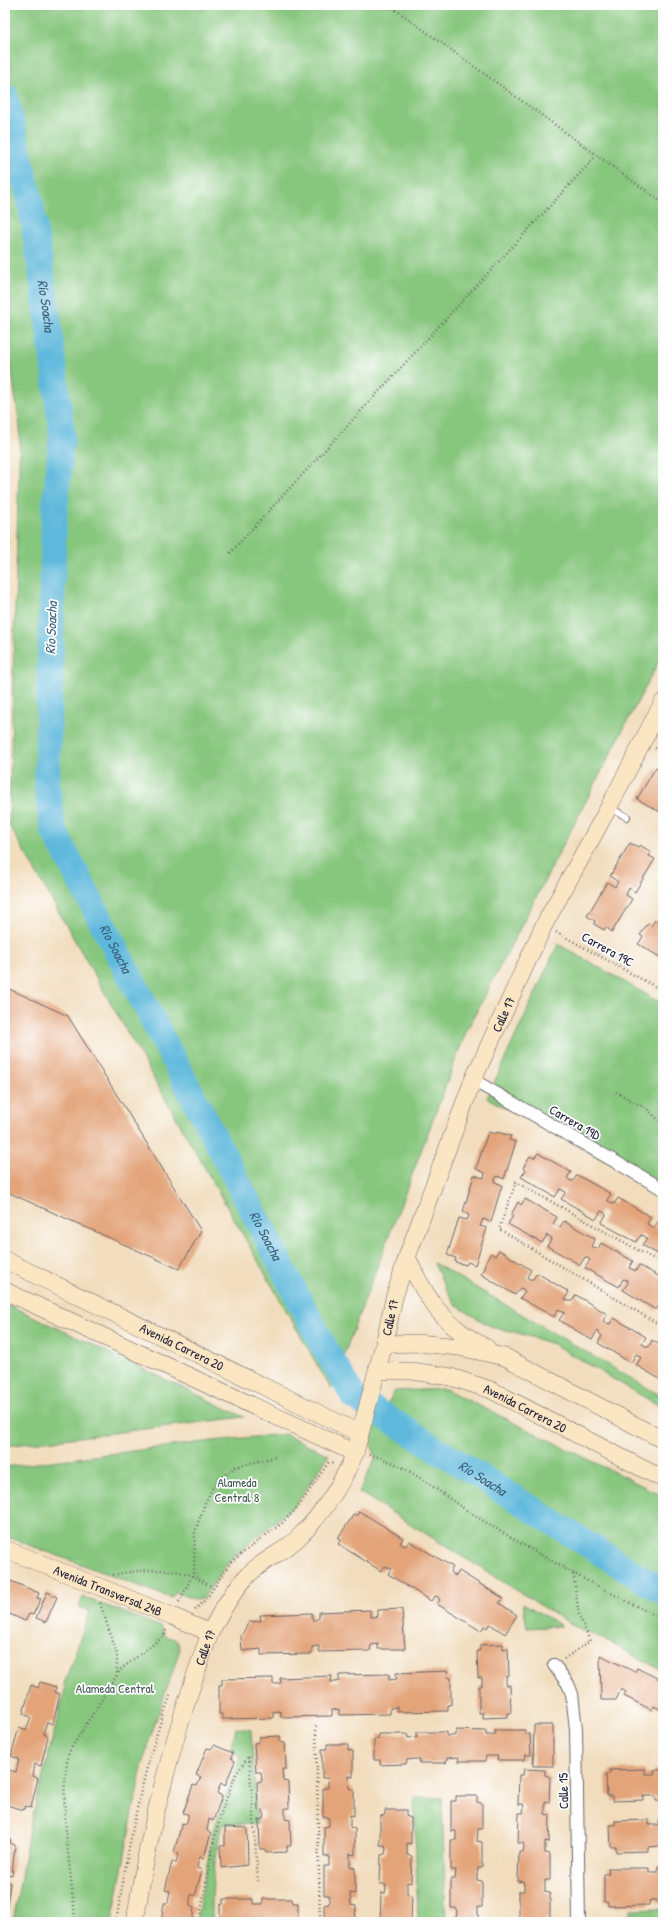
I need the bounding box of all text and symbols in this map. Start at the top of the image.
water label: Río Soacha [33,278,60,335]
water label: Río Soacha [40,600,61,655]
water label: Río Soacha [95,921,137,977]
street label: Carrera 19C [579,927,637,971]
street label: Calle 17 [487,994,519,1035]
street label: Carrera 19D [546,1100,605,1144]
water label: Río Soacha [246,1208,288,1265]
street label: Calle 17 [377,1297,403,1337]
street label: Avenida Carrera 20 [137,1318,227,1375]
street label: Avenida Carrera 20 [481,1379,570,1437]
water label: Río Soacha [455,1456,512,1501]
park label: Alameda Central 8 [215,1473,260,1506]
street label: Avenida Transversal 24B [51,1560,165,1620]
street label: Calle 17 [190,1626,220,1668]
park label: Alameda Central [76,1679,155,1697]
street label: Calle 15 [554,1772,572,1809]

